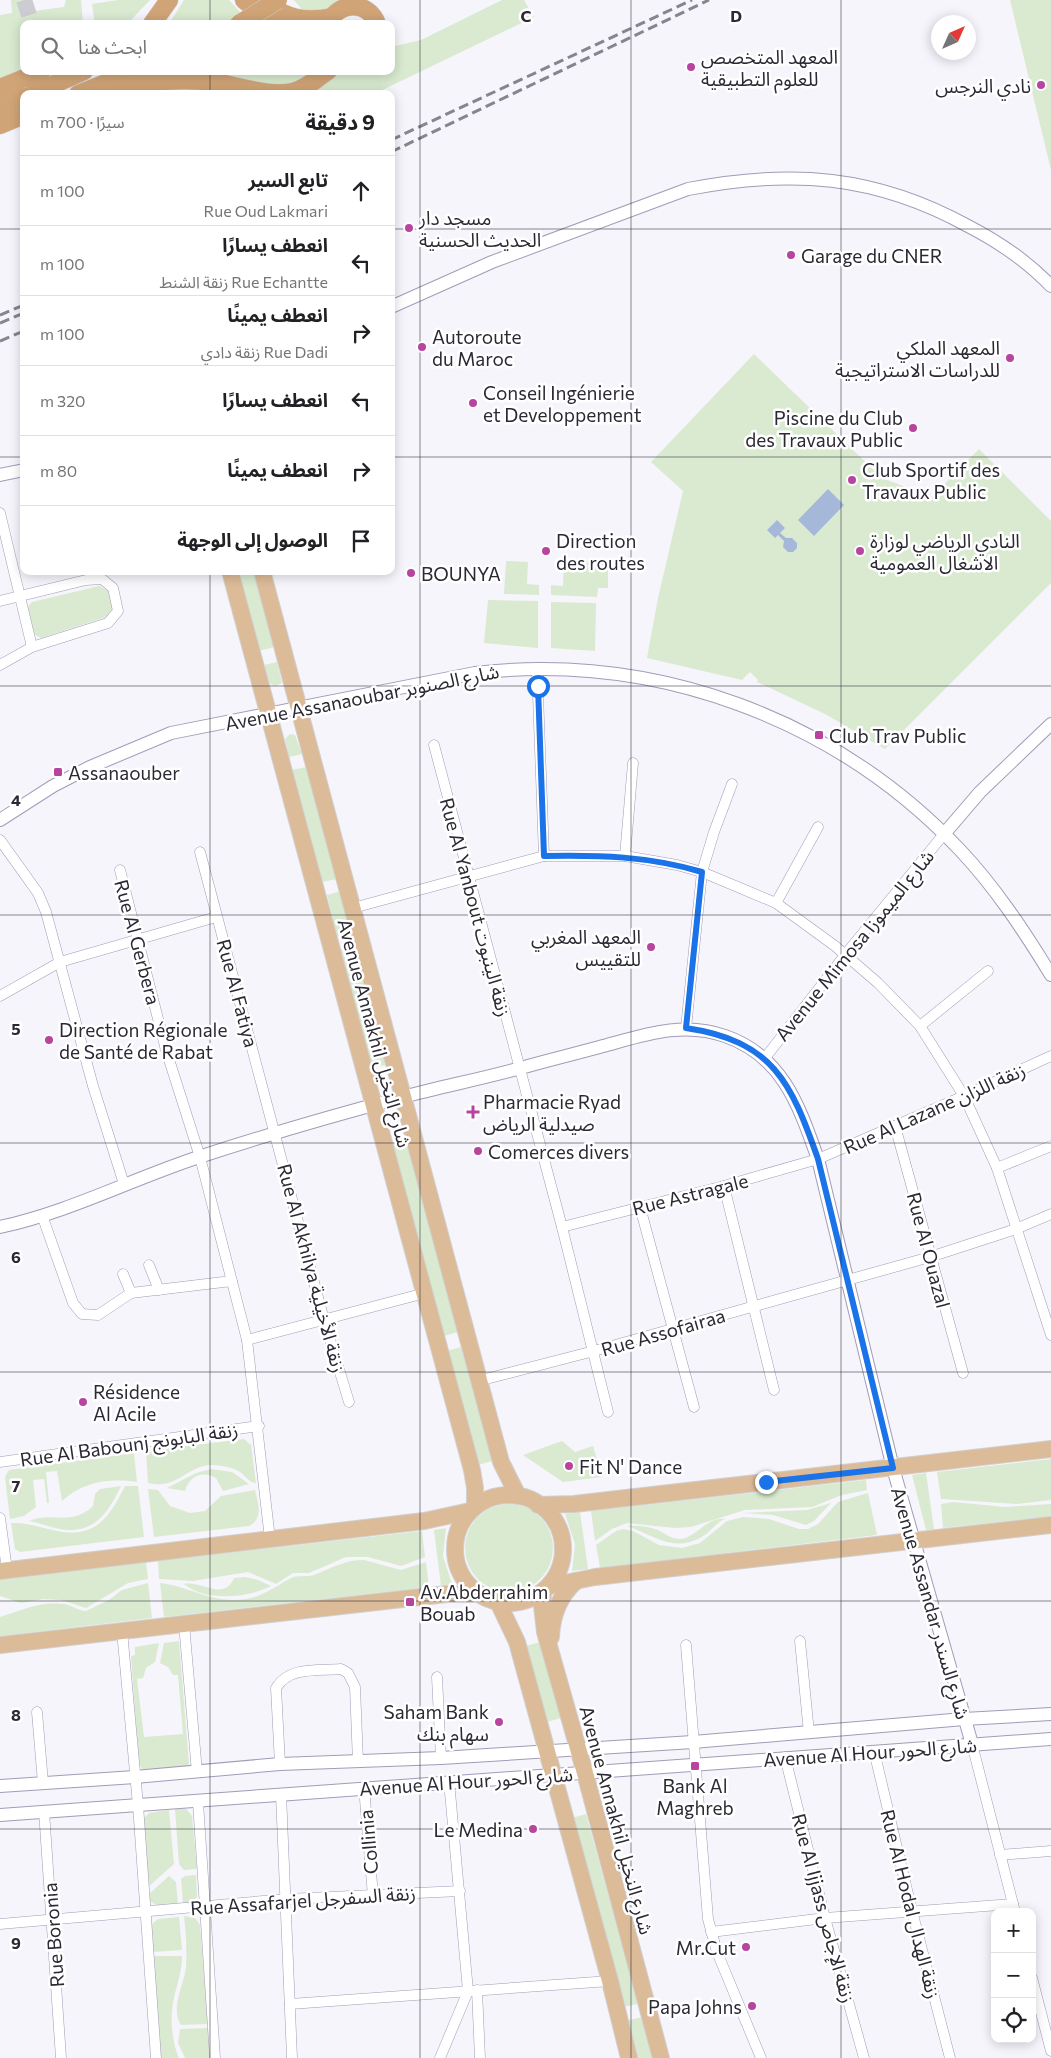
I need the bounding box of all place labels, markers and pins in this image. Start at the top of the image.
place label: المعهد المتخصص للعلوم التطبيقية [701,45,838,94]
marker: المعهد المتخصص للعلوم التطبيقية [685,61,697,73]
place label: نادي النرجس [935,74,1031,101]
marker: نادي النرجس [1035,79,1047,91]
place label: مسجد دار الحديث الحسنية [418,206,541,251]
marker: مسجد دار الحديث الحسنية [403,222,415,234]
place label: Garage du CNER [801,244,943,267]
marker: Garage du CNER [785,249,797,261]
place label: Autoroute du Maroc [432,325,521,370]
place label: المعهد الملكي للدراسات الاستراتيجية [835,336,1000,382]
marker: Autoroute du Maroc [416,341,428,353]
marker: المعهد الملكي للدراسات الاستراتيجية [1004,352,1016,364]
place label: Conseil Ingénierie et Developpement [483,381,642,426]
marker: Conseil Ingénierie et Developpement [467,397,479,409]
place label: Piscine du Club des Travaux Public [745,406,903,451]
marker: Piscine du Club des Travaux Public [907,422,919,434]
place label: Club Sportif des Travaux Public [862,458,1000,503]
marker: Club Sportif des Travaux Public [846,474,858,486]
place label: Direction des routes [556,529,645,574]
place label: النادي الرياضي لوزارة الاشغال العمومية [870,529,1020,575]
marker: Direction des routes [540,545,552,557]
marker: النادي الرياضي لوزارة الاشغال العمومية [854,545,866,557]
place label: BOUNYA [421,562,501,585]
marker: BOUNYA [405,567,417,579]
place label: Club Trav Public [829,724,966,747]
marker: Club Trav Public [813,729,825,741]
place label: Assanaouber [68,761,180,784]
marker: Assanaouber [52,766,64,778]
place label: المعهد المغربي للتقييس [531,925,641,971]
marker: المعهد المغربي للتقييس [645,941,657,953]
place label: Direction Régionale de Santé de Rabat [59,1018,227,1063]
marker: Direction Régionale de Santé de Rabat [43,1034,55,1046]
place label: Pharmacie Ryad صيدلية الرياض [483,1090,621,1136]
marker: Pharmacie Ryad صيدلية الرياض [467,1106,479,1118]
place label: Comerces divers [488,1140,629,1163]
marker: Comerces divers [472,1145,484,1157]
place label: Résidence Al Acile [93,1380,180,1425]
marker: Résidence Al Acile [77,1396,89,1408]
place label: Fit N' Dance [579,1455,682,1478]
marker: Fit N' Dance [563,1460,575,1472]
place label: Av.Abderrahim Bouab [420,1580,548,1625]
marker: Av.Abderrahim Bouab [404,1596,416,1608]
place label: Saham Bank سهام بنك [383,1700,489,1749]
marker: Saham Bank سهام بنك [493,1716,505,1728]
marker: Bank Al Maghreb [689,1760,701,1772]
place label: Bank Al Maghreb [656,1774,734,1819]
place label: Le Medina [434,1818,523,1841]
marker: Le Medina [527,1823,539,1835]
place label: Mr.Cut [676,1936,736,1959]
marker: Mr.Cut [740,1941,752,1953]
place label: Papa Johns [648,1995,742,2018]
marker: Papa Johns [746,2000,758,2012]

